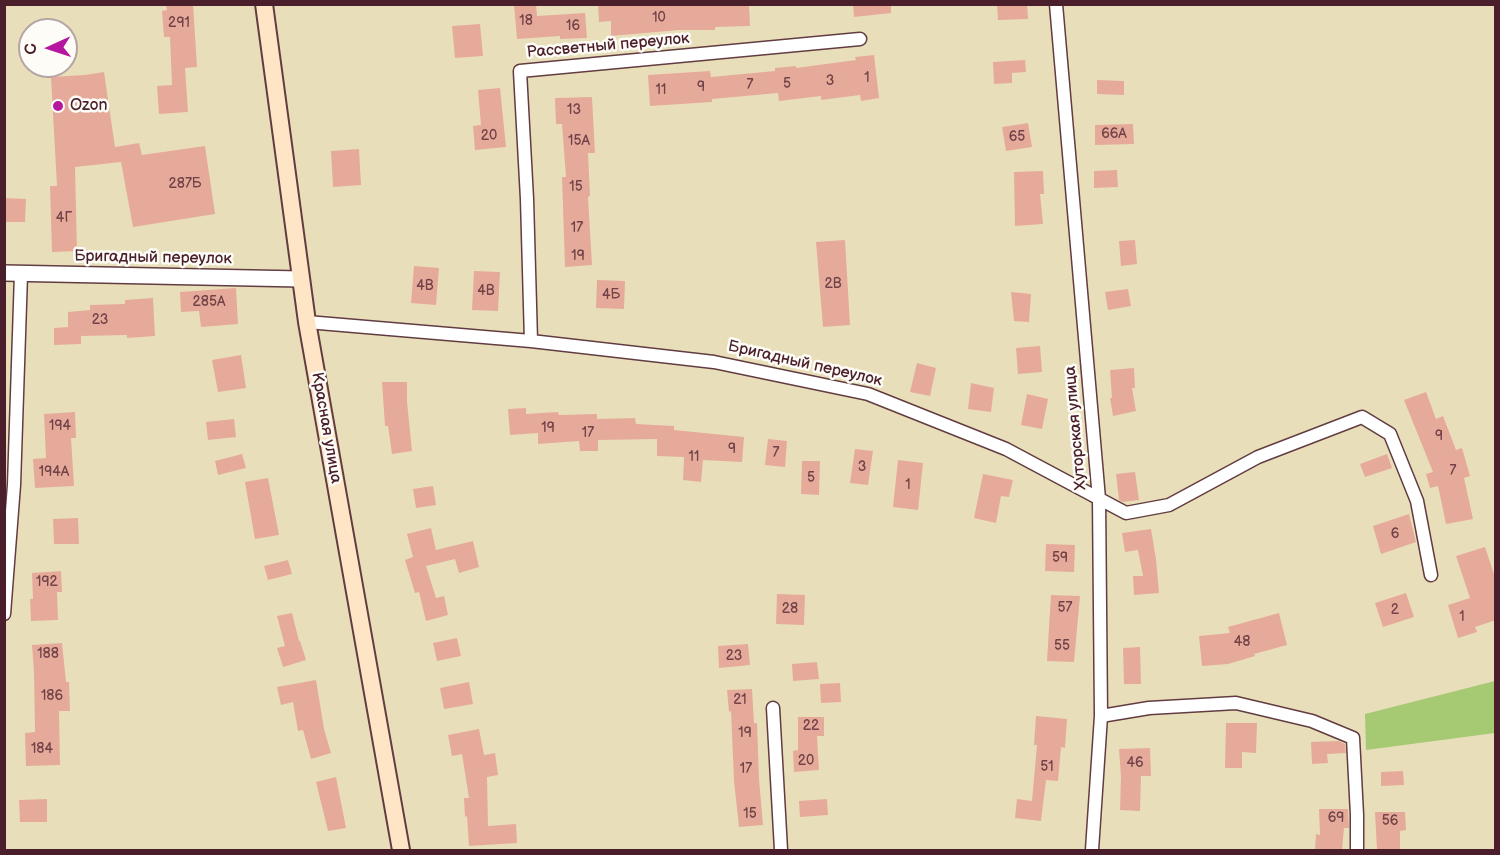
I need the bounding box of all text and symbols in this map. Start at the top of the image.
house number: 10 [652,10,666,26]
house number: 18 [519,13,533,29]
house number: 291 [168,15,190,31]
north arrow [18,18,78,78]
house number: 16 [566,18,580,34]
street label: Рассветный переулок [526,29,690,63]
text: С [22,43,41,55]
house number: 1 [864,70,870,86]
house number: 3 [826,73,834,89]
house number: 5 [783,76,791,92]
house number: 7 [747,77,753,93]
house number: 9 [697,79,705,95]
house number: 11 [656,82,666,98]
place label: Ozon [70,96,108,116]
marker: Ozon [51,99,65,113]
house number: 13 [567,102,581,118]
house number: 66А [1101,126,1127,142]
house number: 20 [481,128,497,144]
house number: 65 [1009,129,1025,145]
house number: 15А [568,133,590,149]
house number: 287Б [169,176,201,192]
house number: 15 [569,179,583,195]
house number: 4Г [56,210,72,226]
house number: 17 [571,220,583,236]
street label: Бригадный переулок [74,247,232,269]
house number: 19 [571,248,585,264]
house number: 2В [824,276,842,292]
house number: 4В [416,278,434,294]
house number: 4В [477,283,495,299]
house number: 4Б [602,287,620,303]
house number: 285А [193,294,225,310]
house number: 23 [92,312,108,328]
street label: Бригадный переулок [726,337,884,391]
street label: Хуторская улица [1061,365,1091,491]
street label: Красная улица [307,371,345,485]
house number: 194 [49,418,71,434]
house number: 19 [541,420,555,436]
house number: 17 [582,425,594,441]
house number: 9 [1435,428,1443,444]
house number: 9 [728,441,736,457]
house number: 7 [773,445,779,461]
house number: 11 [689,449,699,465]
house number: 3 [858,459,866,475]
house number: 7 [1450,463,1456,479]
house number: 194А [39,464,69,480]
house number: 5 [807,470,815,486]
house number: 1 [905,477,911,493]
house number: 6 [1391,526,1399,542]
house number: 59 [1052,550,1068,566]
house number: 192 [36,574,58,590]
house number: 57 [1058,600,1072,616]
house number: 28 [782,601,798,617]
house number: 2 [1391,602,1399,618]
house number: 1 [1459,609,1465,625]
house number: 48 [1234,634,1250,650]
house number: 55 [1054,638,1070,654]
house number: 188 [37,646,59,662]
house number: 23 [726,648,742,664]
house number: 186 [41,688,63,704]
house number: 21 [733,692,747,708]
house number: 22 [803,718,819,734]
house number: 19 [738,725,752,741]
house number: 184 [31,741,53,757]
house number: 20 [798,753,814,769]
house number: 46 [1126,755,1144,771]
house number: 51 [1040,759,1054,775]
house number: 17 [740,761,752,777]
house number: 15 [743,806,757,822]
house number: 69 [1328,810,1344,826]
house number: 56 [1382,813,1398,829]

